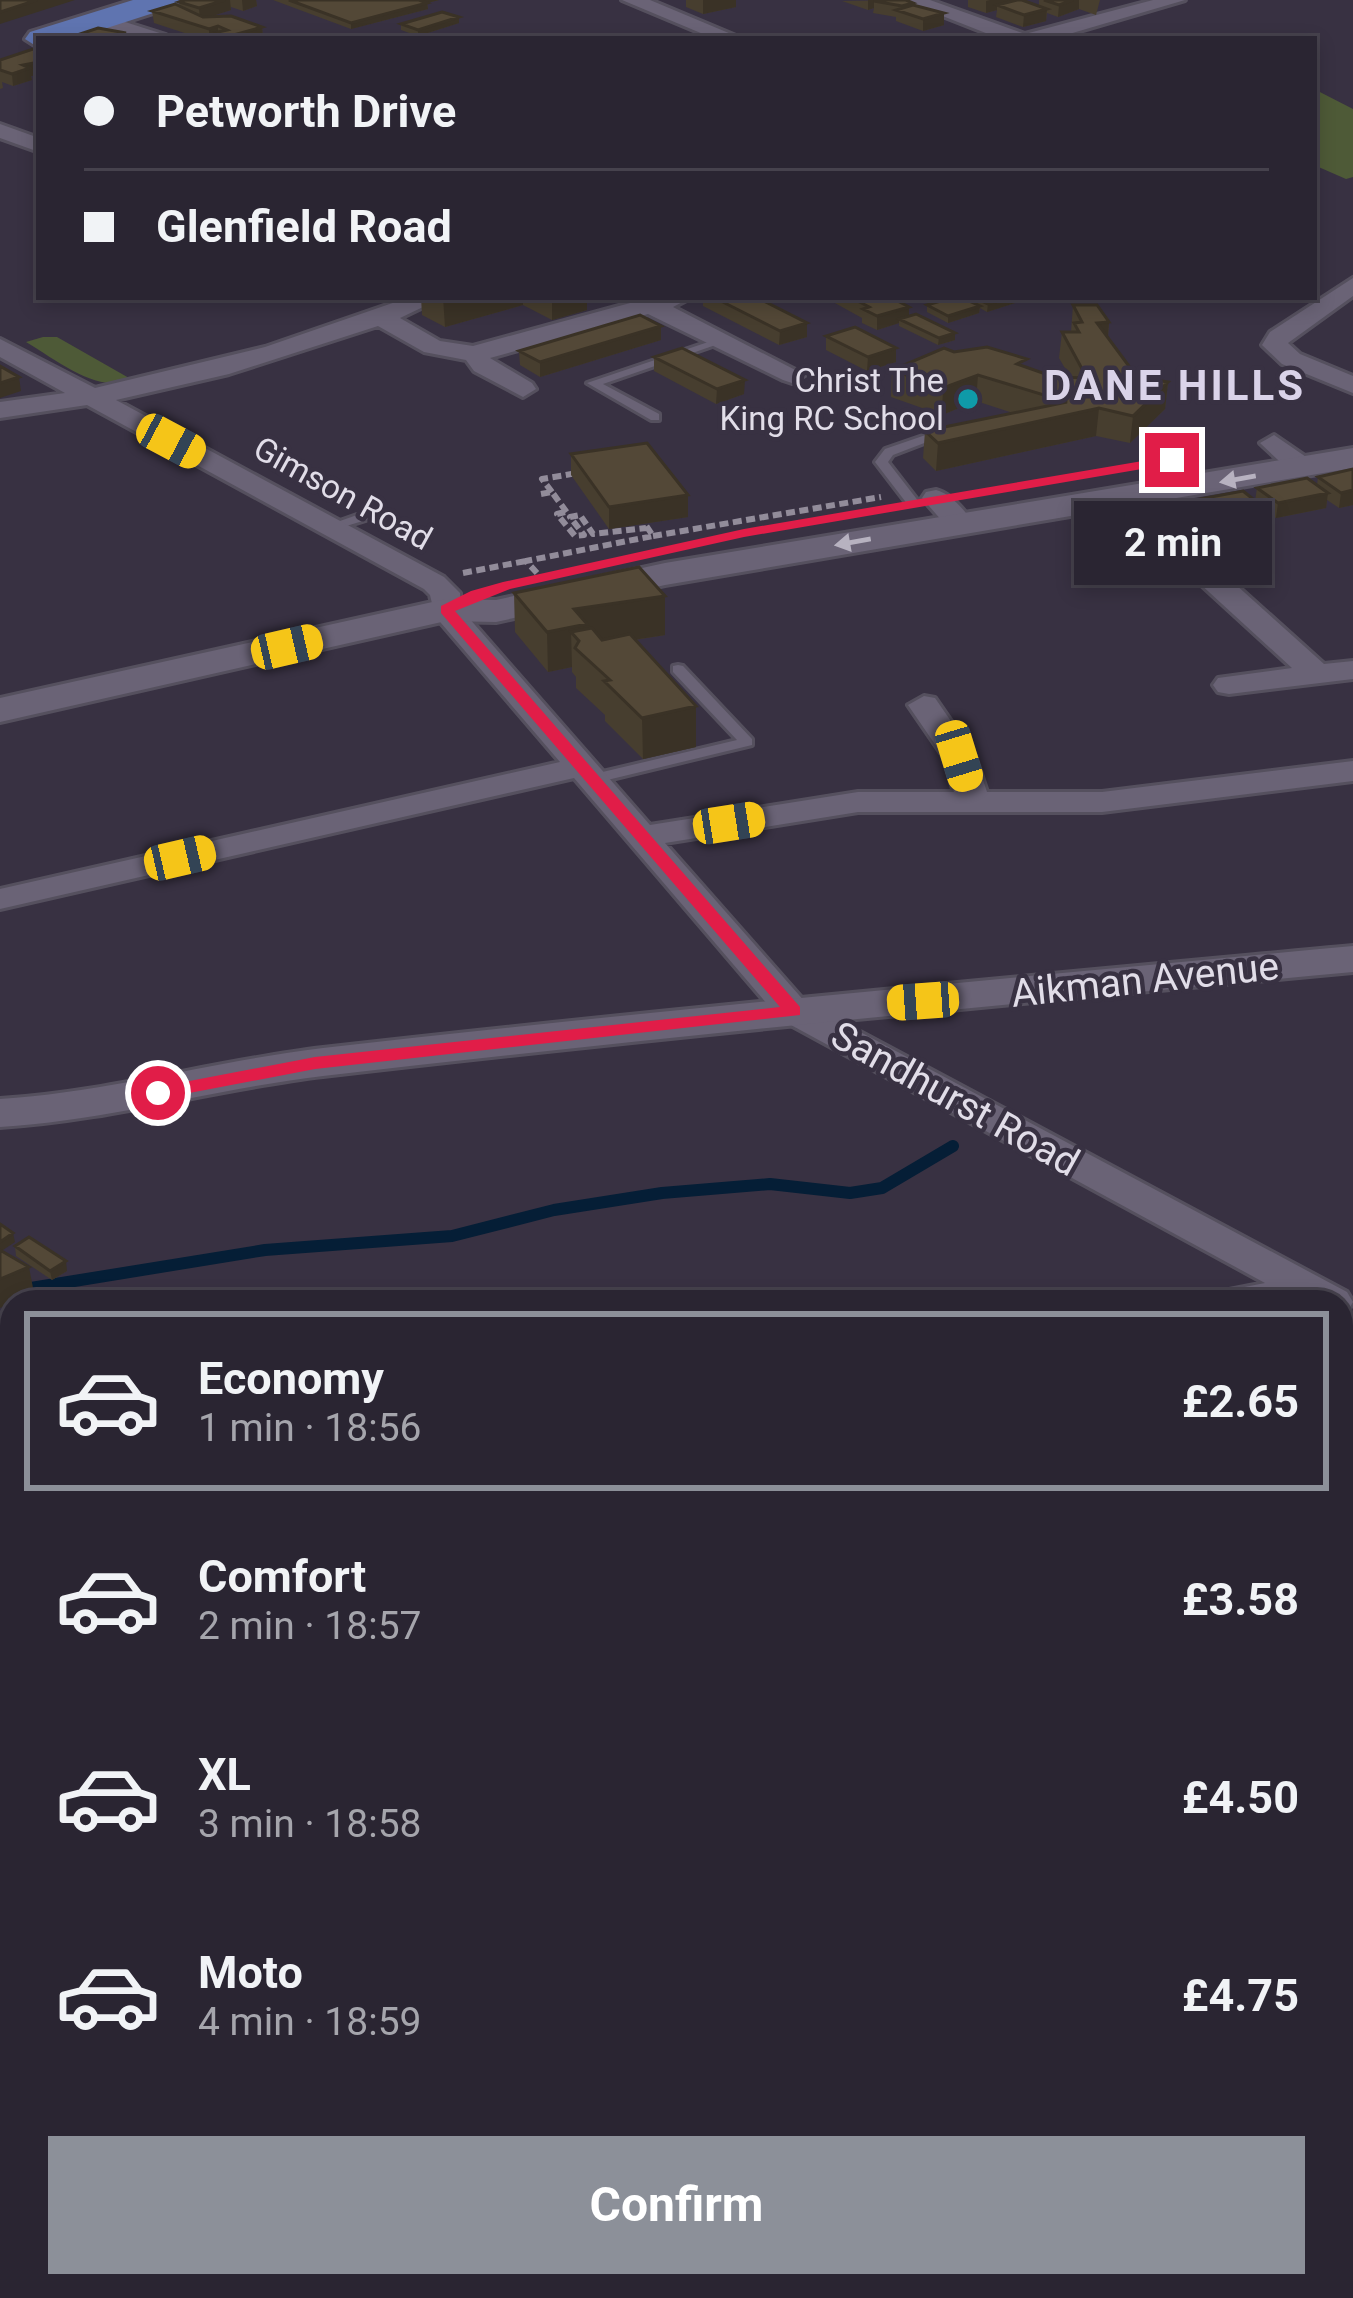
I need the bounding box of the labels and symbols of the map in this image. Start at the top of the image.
place label: Christ The King RC School [720,361,944,438]
district label: DANE HILLS [1044,361,1306,410]
marker: Christ The King RC School [955,386,981,412]
car [131,408,211,474]
street label: Gimson Road [247,428,439,558]
route end [1145,433,1199,487]
one-way arrow [1219,469,1256,488]
callout: 2 min [1073,502,1271,586]
one-way arrow [834,533,871,552]
car [248,621,326,673]
car [931,716,987,796]
car [691,800,767,846]
car [141,832,219,884]
street label: Aikman Avenue [1009,943,1281,1017]
car [886,981,960,1021]
street label: Sandhurst Road [823,1012,1087,1186]
route start [131,1066,185,1120]

